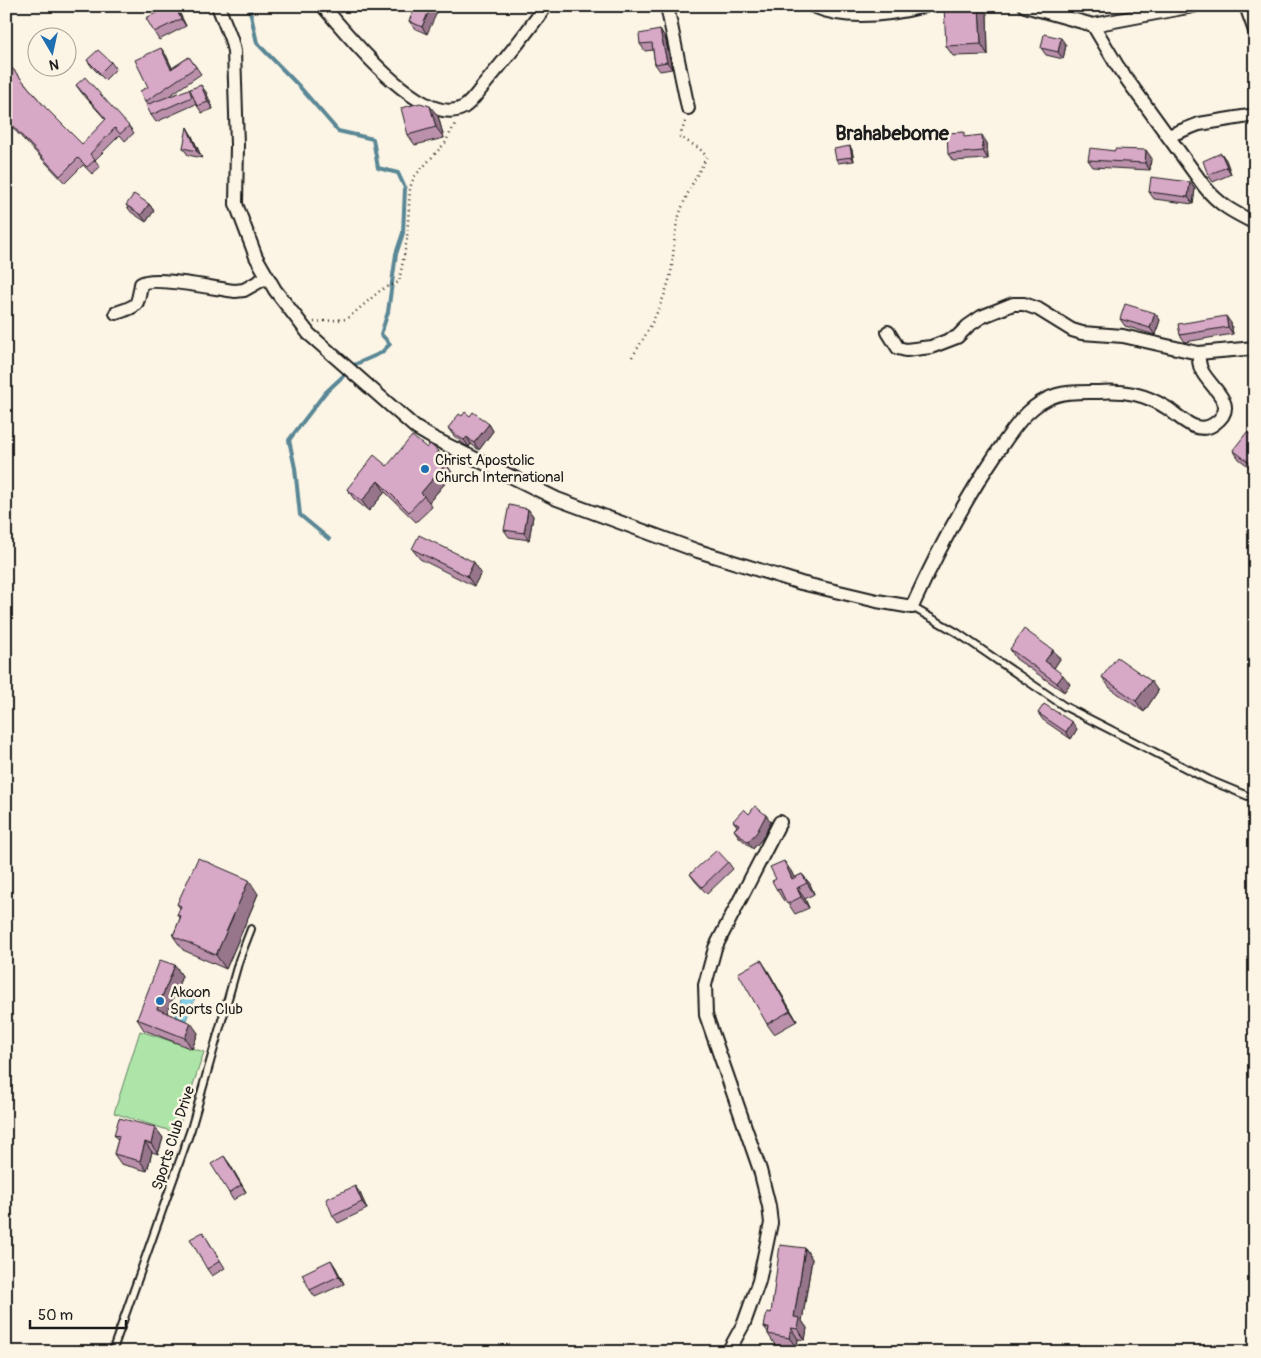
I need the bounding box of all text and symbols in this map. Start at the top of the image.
north arrow [28,28,78,78]
text: N [48,55,60,73]
district label: Brahabebome [835,121,950,146]
place label: Christ Apostolic Church International [435,451,564,487]
marker: Christ Apostolic Church International [419,463,431,475]
place label: Akoon Sports Club [170,983,243,1019]
marker: Akoon Sports Club [154,995,166,1007]
street label: Sports Club Drive [148,1083,199,1193]
scale bar [30,1298,126,1330]
text: 50 m [38,1306,73,1325]

